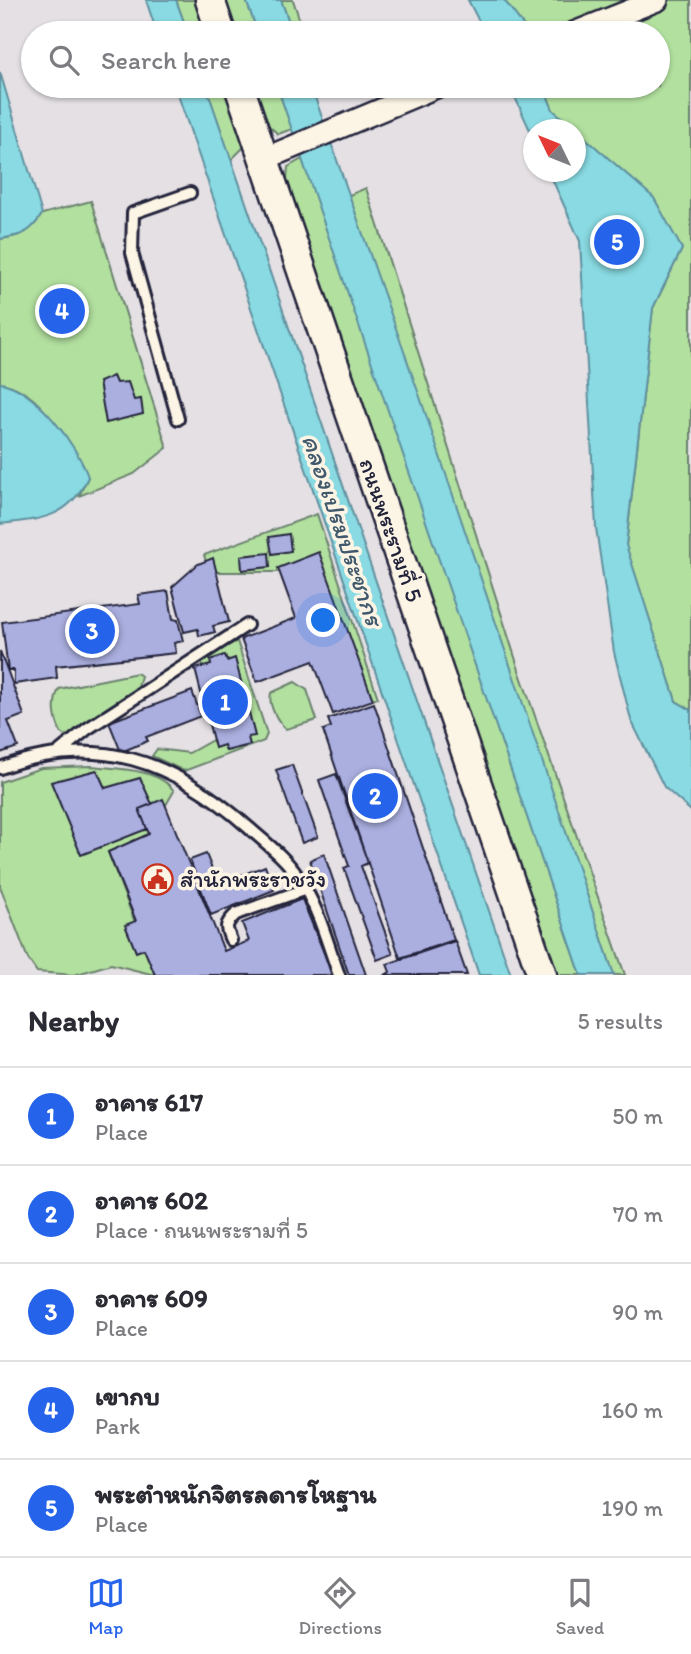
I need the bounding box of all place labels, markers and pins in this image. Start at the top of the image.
pin: 5 [594,216,640,268]
pin: 4 [39,285,85,337]
pin: 3 [69,605,115,657]
pin: 1 [202,676,248,728]
pin: 2 [352,770,398,822]
public building icon: สำนักพระราชวัง [140,862,174,896]
place label: สำนักพระราชวัง [180,864,326,893]

